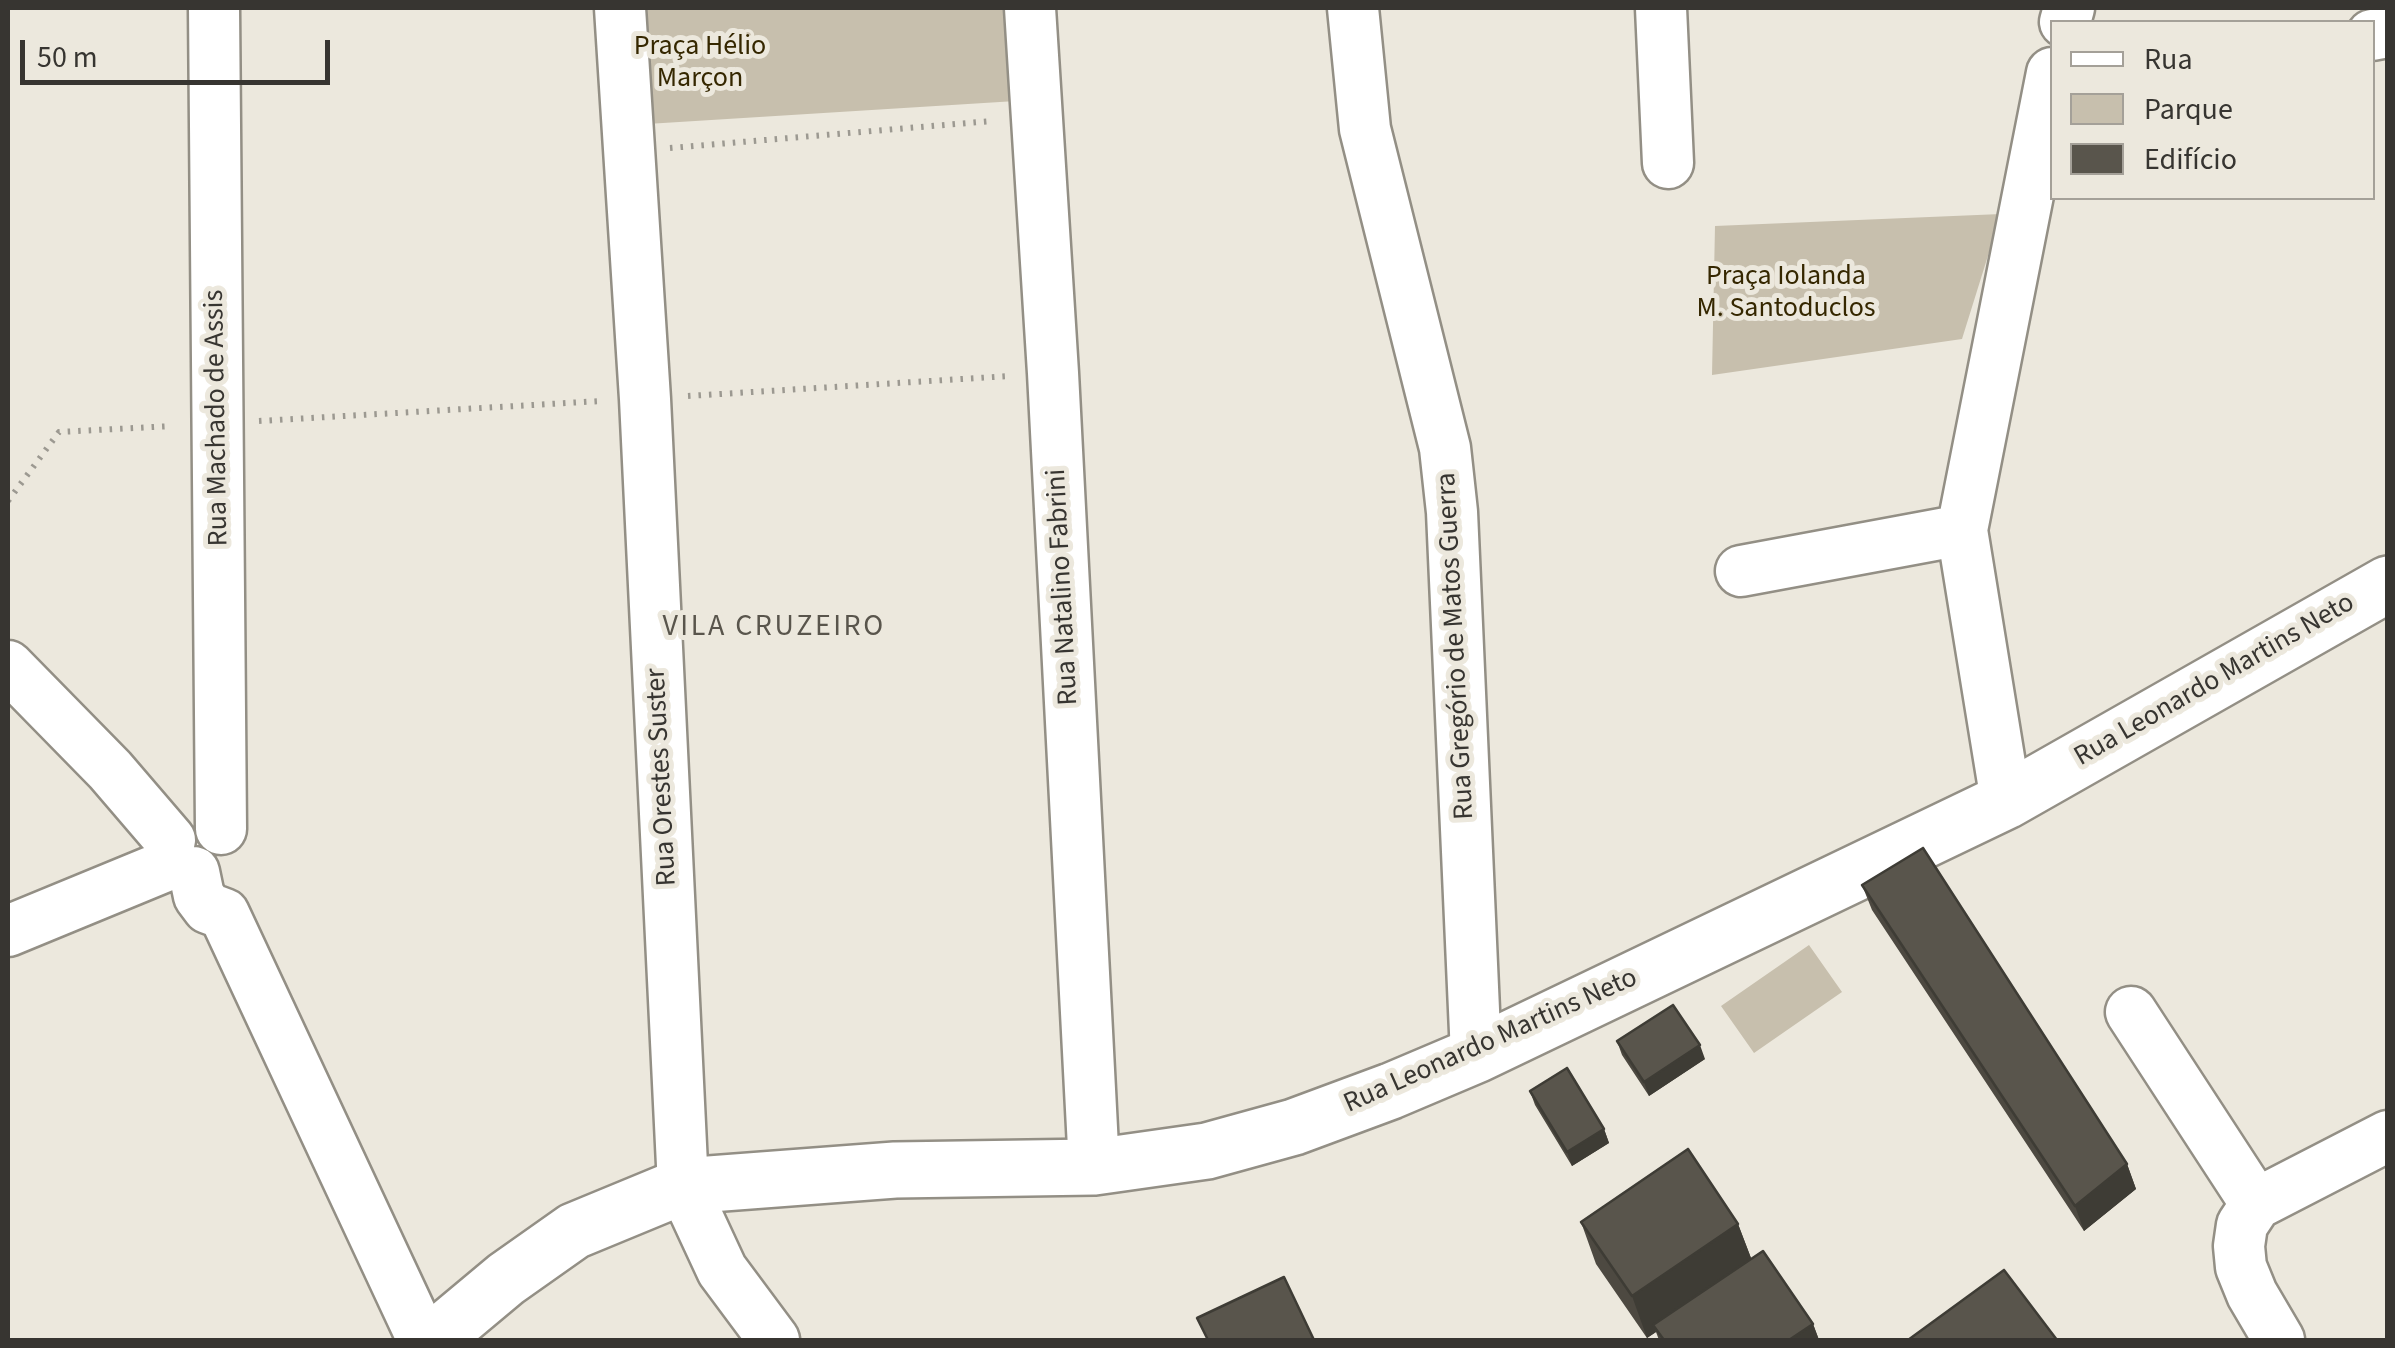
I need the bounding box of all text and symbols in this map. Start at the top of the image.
scale bar [25,20,335,82]
legend [2050,20,2375,200]
park label: Praça Hélio Marçon [634,31,766,97]
text: 50 m [37,36,98,79]
text: Rua [2144,38,2193,81]
text: Parque [2144,88,2233,131]
text: Edifício [2144,138,2237,181]
park label: Praça Iolanda M. Santoduclos [1696,261,1876,327]
street label: Rua Machado de Assis [199,289,237,547]
street label: Rua Natalino Fabrini [1041,468,1087,706]
street label: Rua Gregório de Matos Guerra [1431,472,1483,820]
street label: Rua Leonardo Martins Neto [2069,587,2361,775]
district label: VILA CRUZEIRO [662,610,886,646]
street label: Rua Orestes Suster [641,667,685,887]
street label: Rua Leonardo Martins Neto [1339,962,1643,1122]

